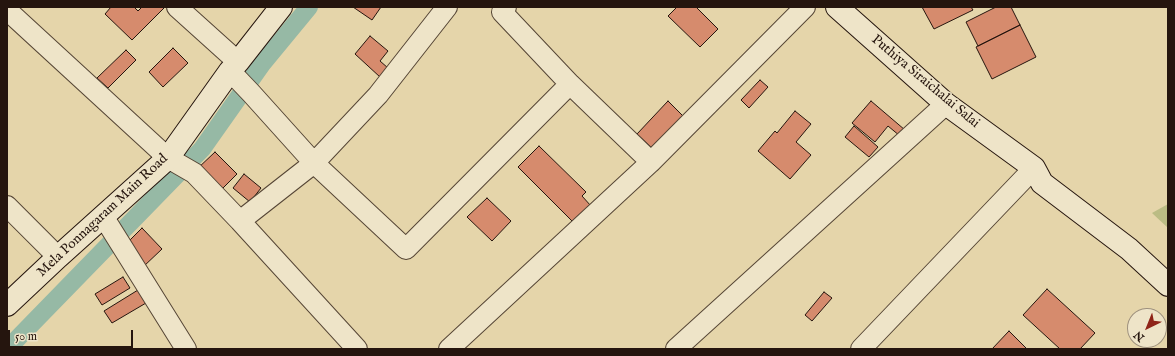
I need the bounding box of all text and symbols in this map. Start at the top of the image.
street label: Puthiya Siraichalai Salai [867,32,983,132]
street label: Mela Ponnagaram Main Road [34,151,172,281]
north arrow [1127,308,1167,348]
scale bar [10,322,135,348]
text: N [1131,328,1148,344]
text: 50 m [15,329,37,344]

